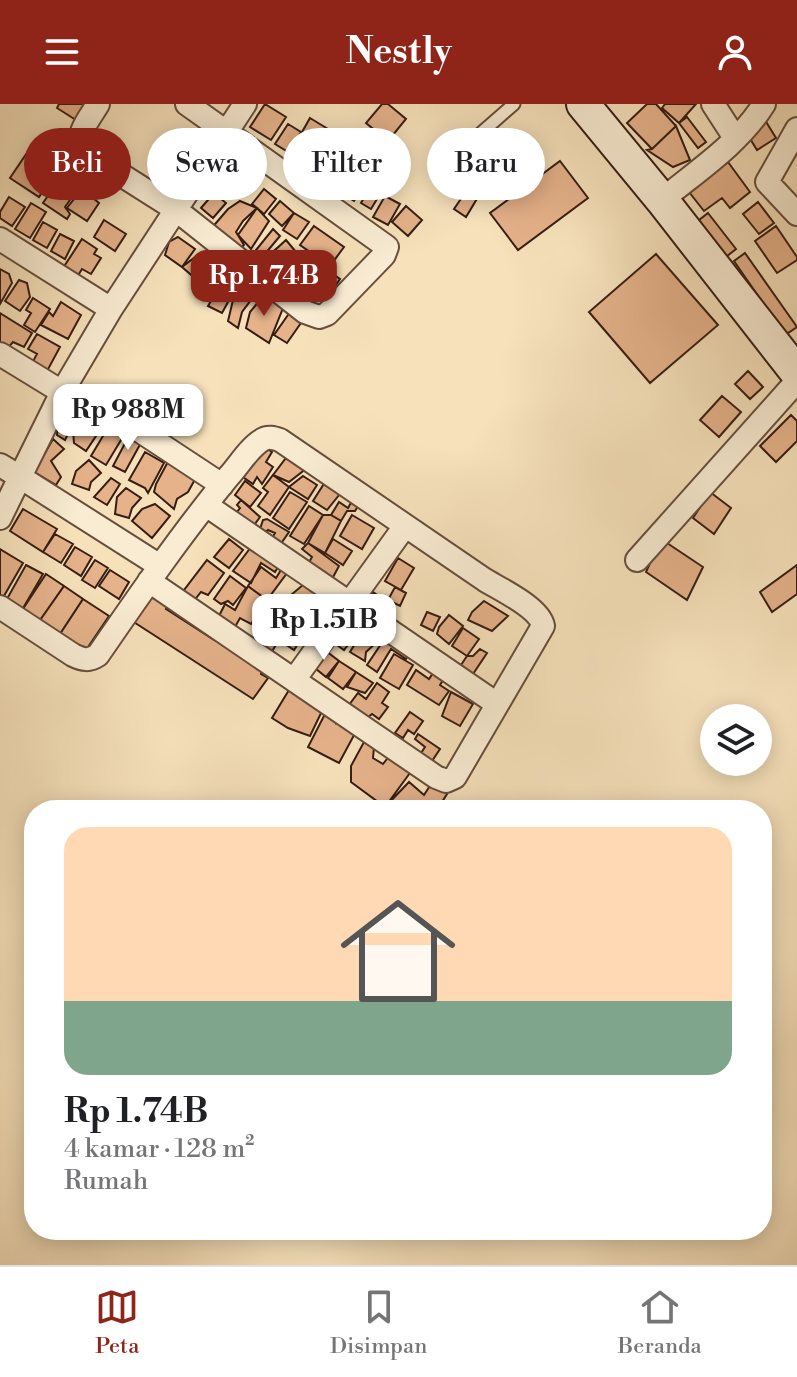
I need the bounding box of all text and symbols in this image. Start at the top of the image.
icon: menu [40,30,84,74]
text: Nestly [345,30,452,75]
icon: person [713,30,757,74]
chip: Beli [24,128,131,200]
chip: Sewa [147,128,267,200]
chip: Filter [283,128,411,200]
chip: Baru [427,128,545,200]
pin: Rp 1.74B [181,250,347,318]
text: Rp 1.74B [209,260,319,292]
pin: Rp 988M [54,384,202,452]
text: Rp 988M [71,394,185,426]
pin: Rp 1.51B [241,594,407,662]
text: Rp 1.51B [270,604,378,636]
map controls [700,704,772,776]
button: layers [700,704,772,776]
icon: home [326,879,470,1023]
text: Rp 1.74B [64,1091,208,1133]
text: 4 kamar · 128 m² [64,1133,254,1165]
text: Rumah [64,1165,148,1197]
tab: Peta [95,1285,139,1360]
tab: Disimpan [330,1285,427,1360]
tab: Beranda [618,1285,702,1360]

